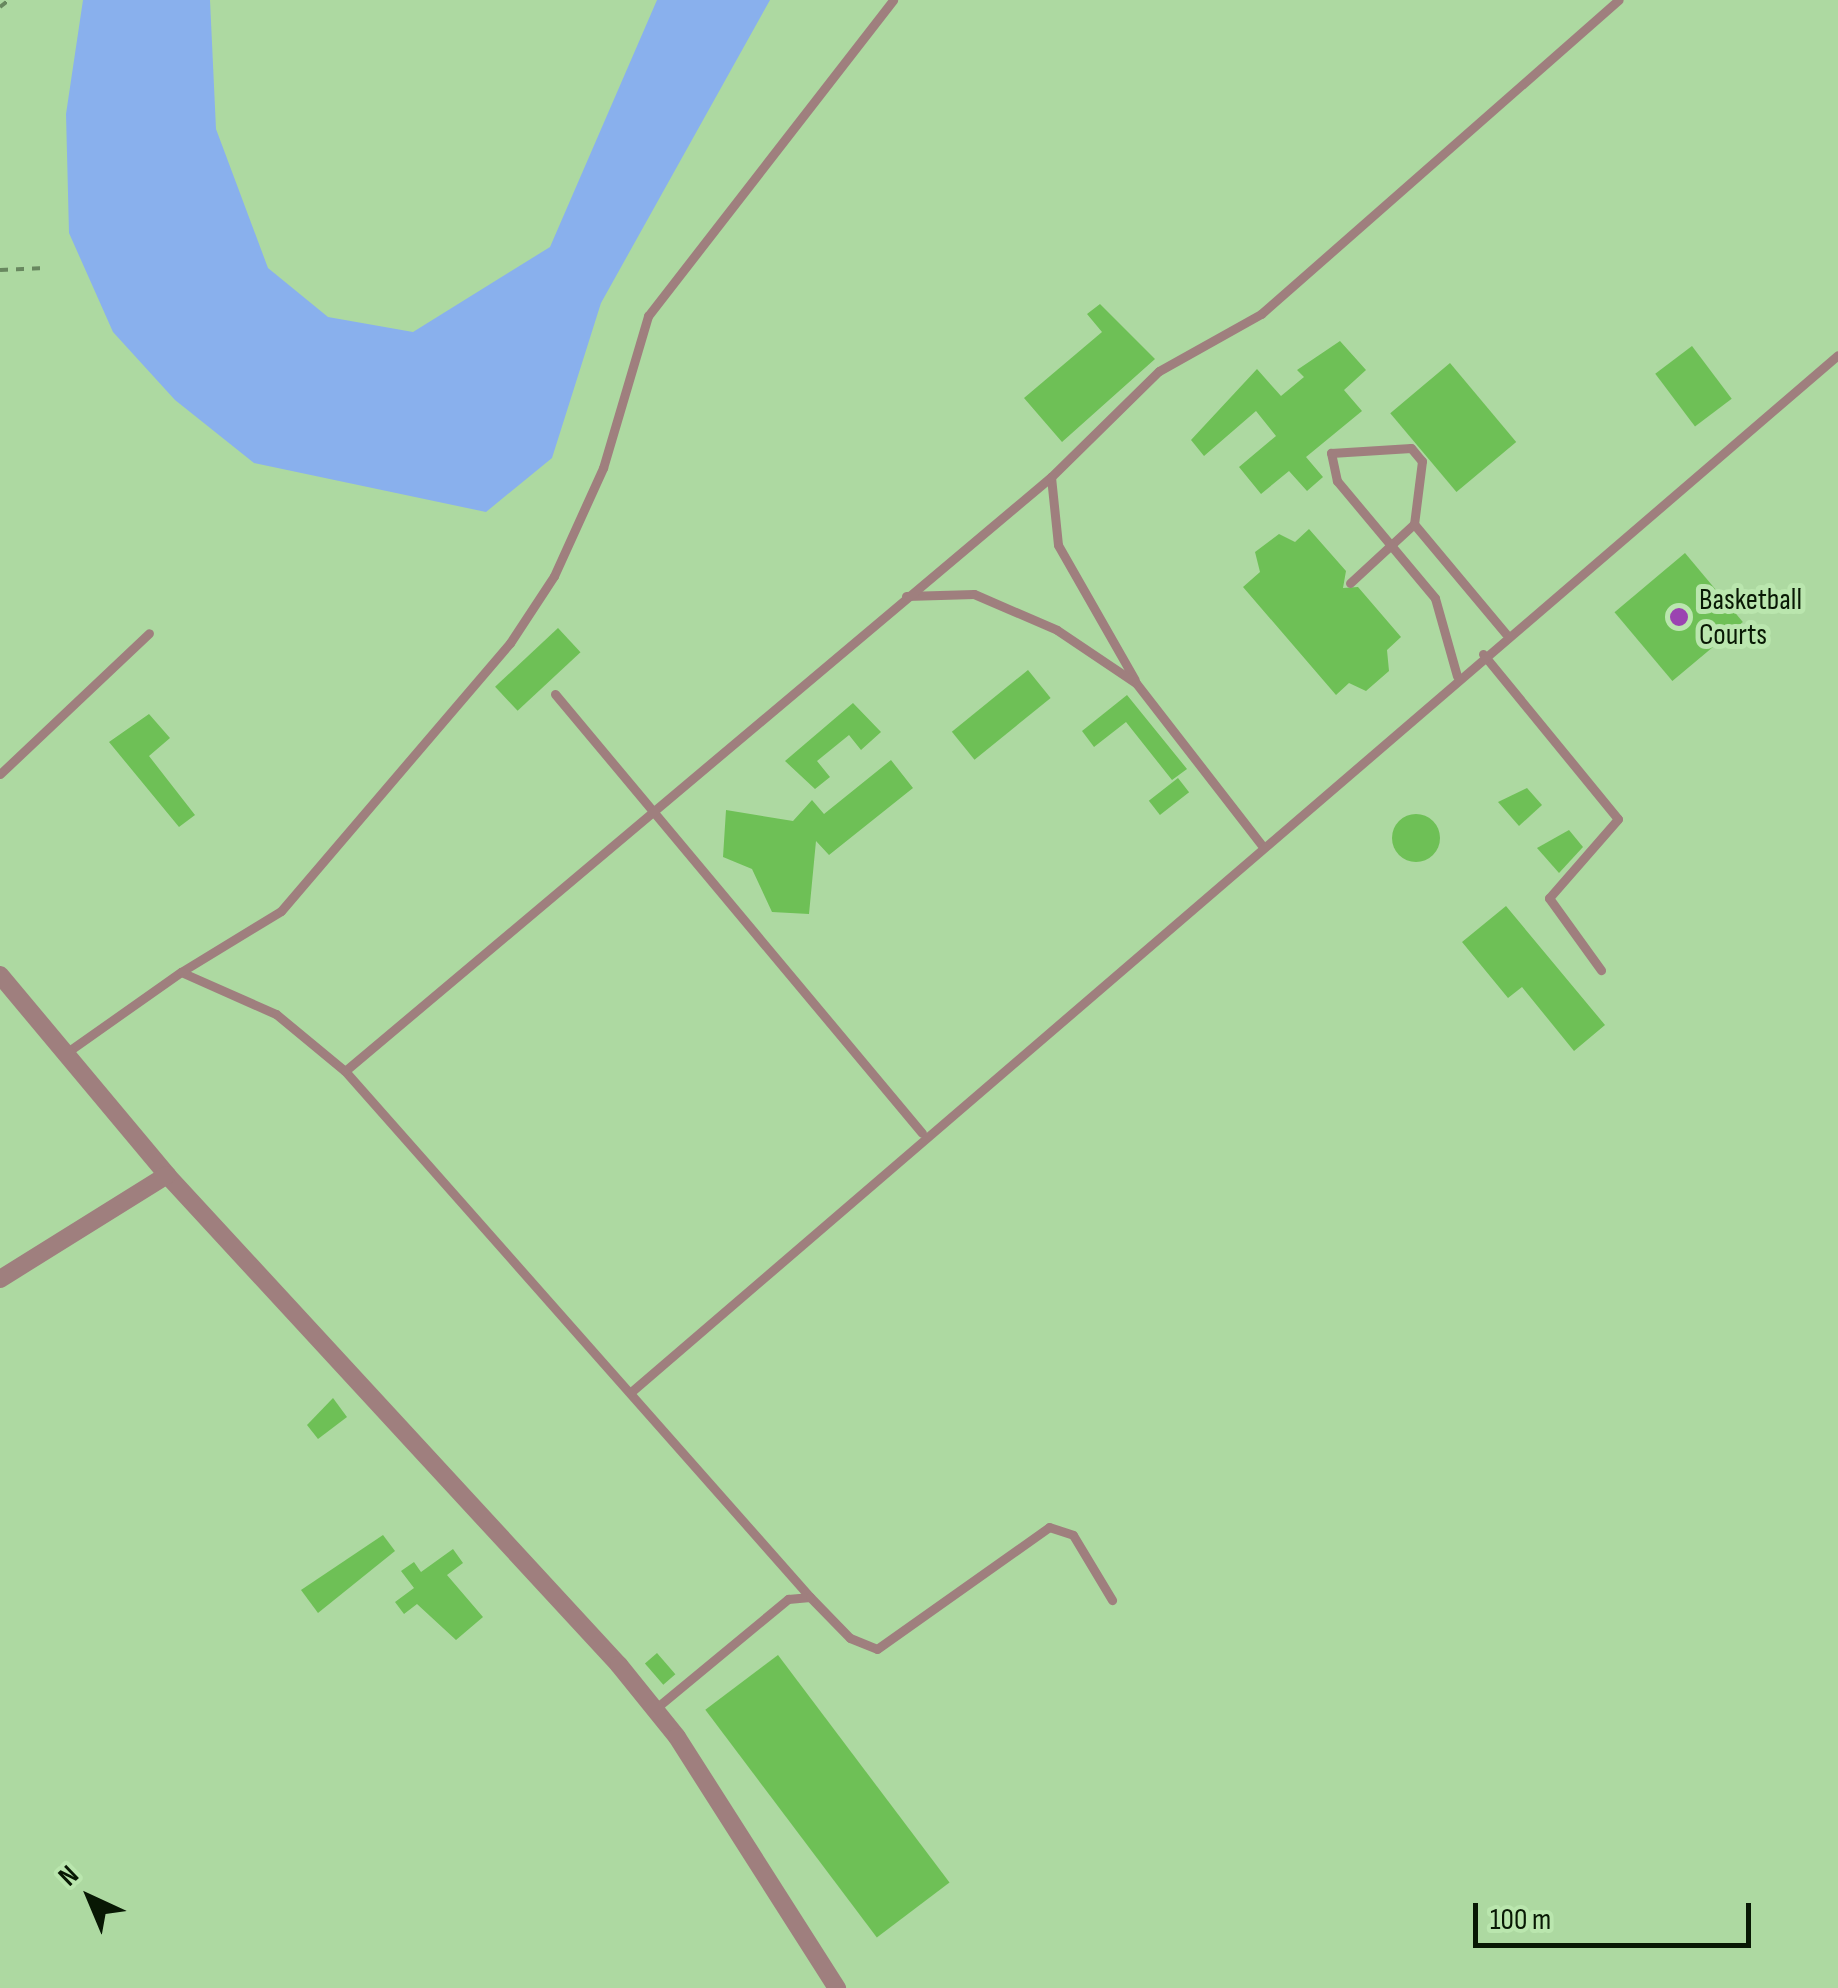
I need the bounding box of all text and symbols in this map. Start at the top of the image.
place label: Basketball Courts [1699,582,1802,652]
marker: Basketball Courts [1668,606,1690,628]
north arrow [40,1848,140,1948]
text: N [52,1859,86,1893]
scale bar [1478,1883,1756,1945]
text: 100 m [1490,1902,1551,1938]

